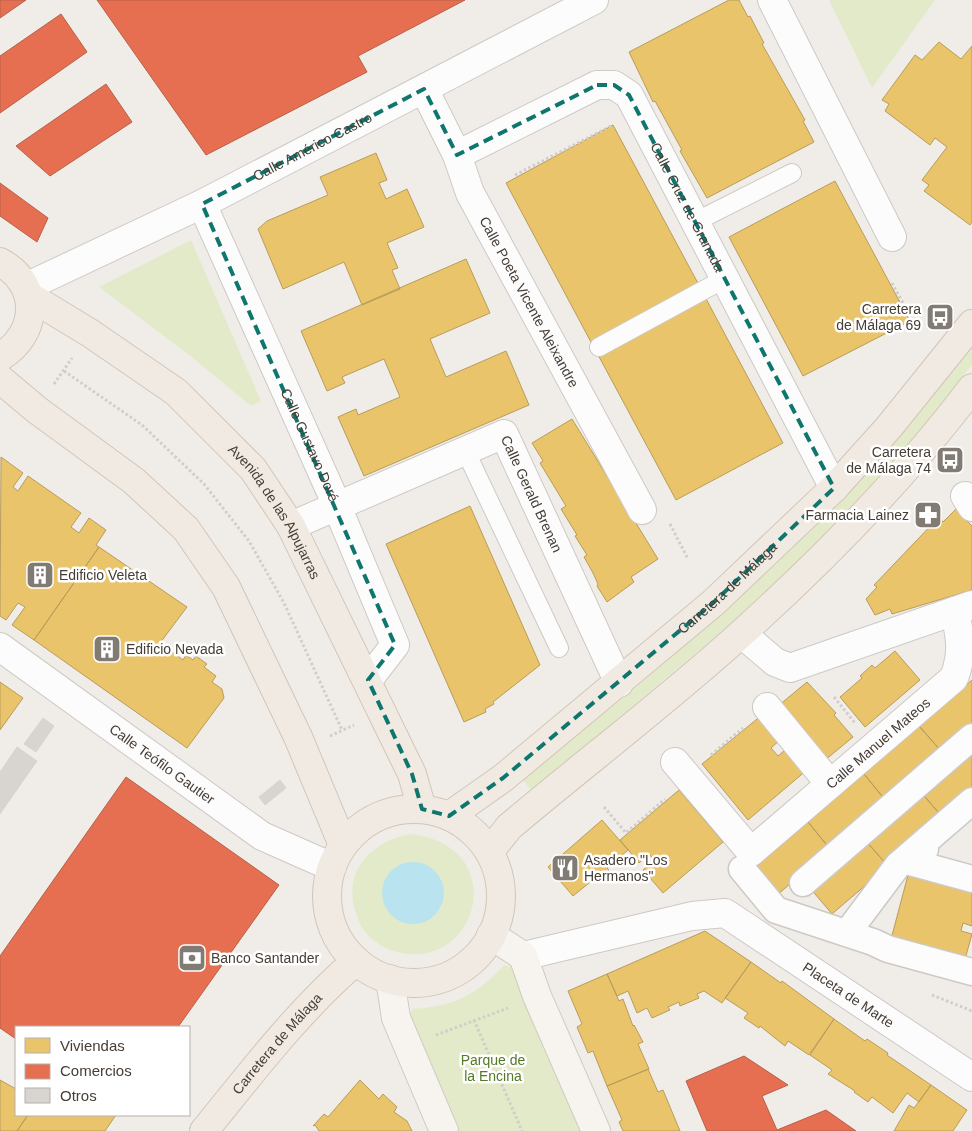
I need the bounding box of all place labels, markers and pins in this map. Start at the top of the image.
place label: Carretera de Málaga 69 [836,301,921,333]
bus stop icon: Carretera de Málaga 69 [925,302,955,332]
place label: Carretera de Málaga 74 [846,444,931,476]
bus stop icon: Carretera de Málaga 74 [935,445,965,475]
pharmacy icon: Farmacia Lainez [913,500,943,530]
place label: Farmacia Lainez [806,507,909,523]
building icon: Edificio Veleta [25,560,55,590]
place label: Edificio Veleta [59,567,147,583]
building icon: Edificio Nevada [92,634,122,664]
place label: Edificio Nevada [126,641,223,657]
place label: Asadero "Los Hermanos" [584,852,668,884]
restaurant icon: Asadero "Los Hermanos" [550,853,580,883]
bank icon: Banco Santander [177,943,207,973]
place label: Banco Santander [211,950,320,966]

